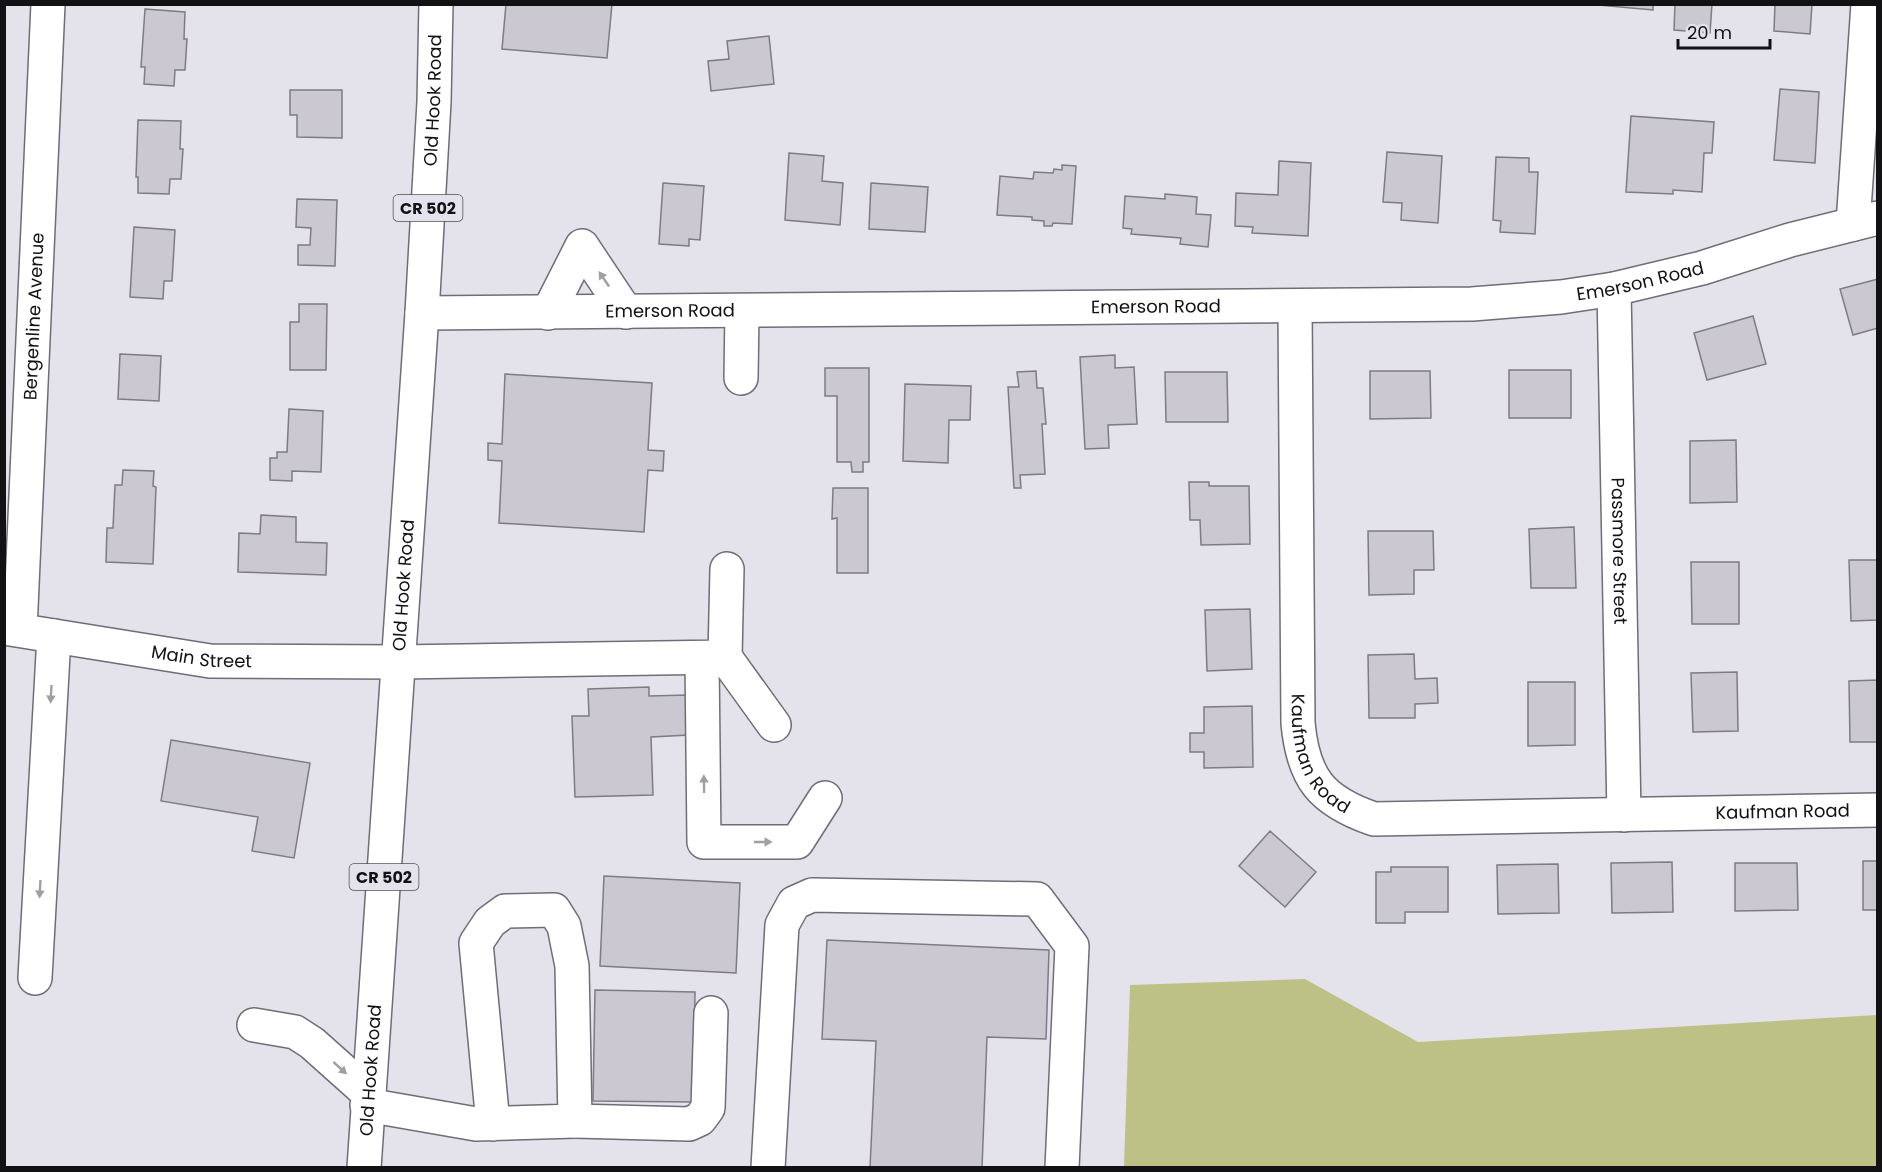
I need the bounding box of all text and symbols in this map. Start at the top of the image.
scale bar [1678,12,1770,50]
text: 20 m [1687,20,1732,45]
street label: Old Hook Road [417,34,447,167]
road number: CR 502 [394,195,462,221]
street label: Bergenline Avenue [17,232,50,401]
street label: Emerson Road [1575,255,1706,307]
one-way arrow [599,271,610,287]
street label: Emerson Road [1091,293,1221,319]
street label: Emerson Road [605,297,735,323]
street label: Passmore Street [1606,477,1633,625]
street label: Old Hook Road [386,519,420,652]
street label: Main Street [150,639,252,673]
one-way arrow [46,685,55,704]
street label: Kaufman Road [1286,694,1355,819]
one-way arrow [699,774,709,793]
street label: Kaufman Road [1715,798,1850,825]
one-way arrow [753,837,772,847]
road number: CR 502 [350,864,418,890]
one-way arrow [36,879,45,898]
street label: Old Hook Road [353,1003,387,1137]
one-way arrow [332,1061,347,1074]

